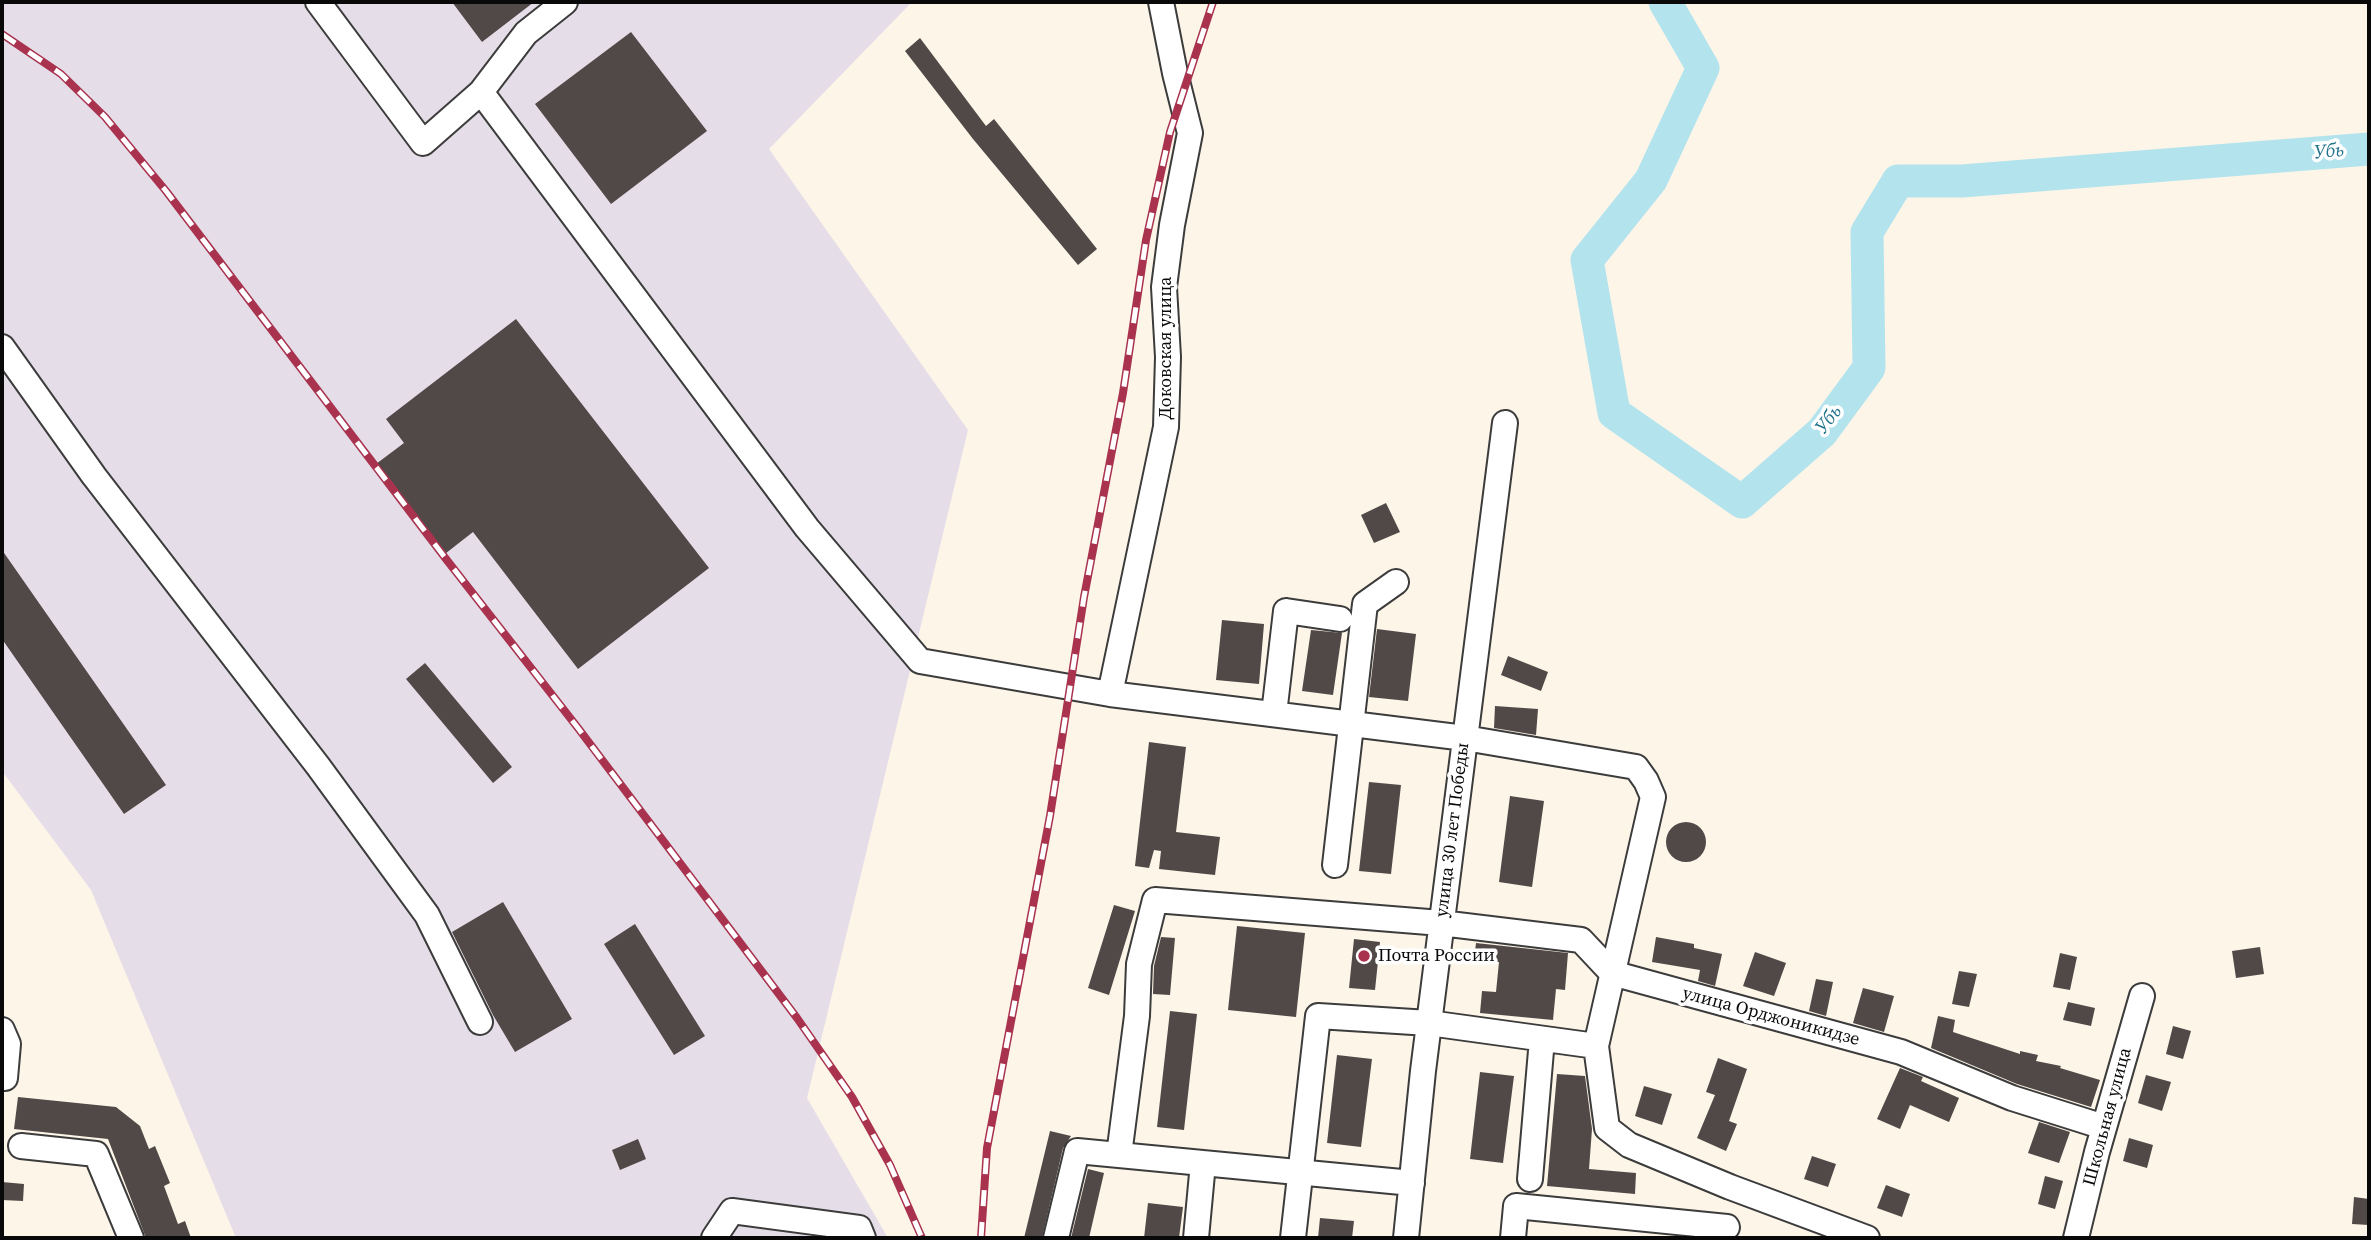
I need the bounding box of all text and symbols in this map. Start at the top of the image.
water label: Убь [2313,140,2345,164]
street label: Доковская улица [1155,277,1177,419]
water label: Убь [1811,401,1847,439]
street label: улица 30 лет Победы [1432,741,1474,919]
place label: Почта России [1378,945,1495,967]
marker: Почта России [1356,948,1372,964]
street label: улица Орджоникидзе [1680,983,1862,1051]
street label: Школьная улица [2079,1045,2137,1189]

